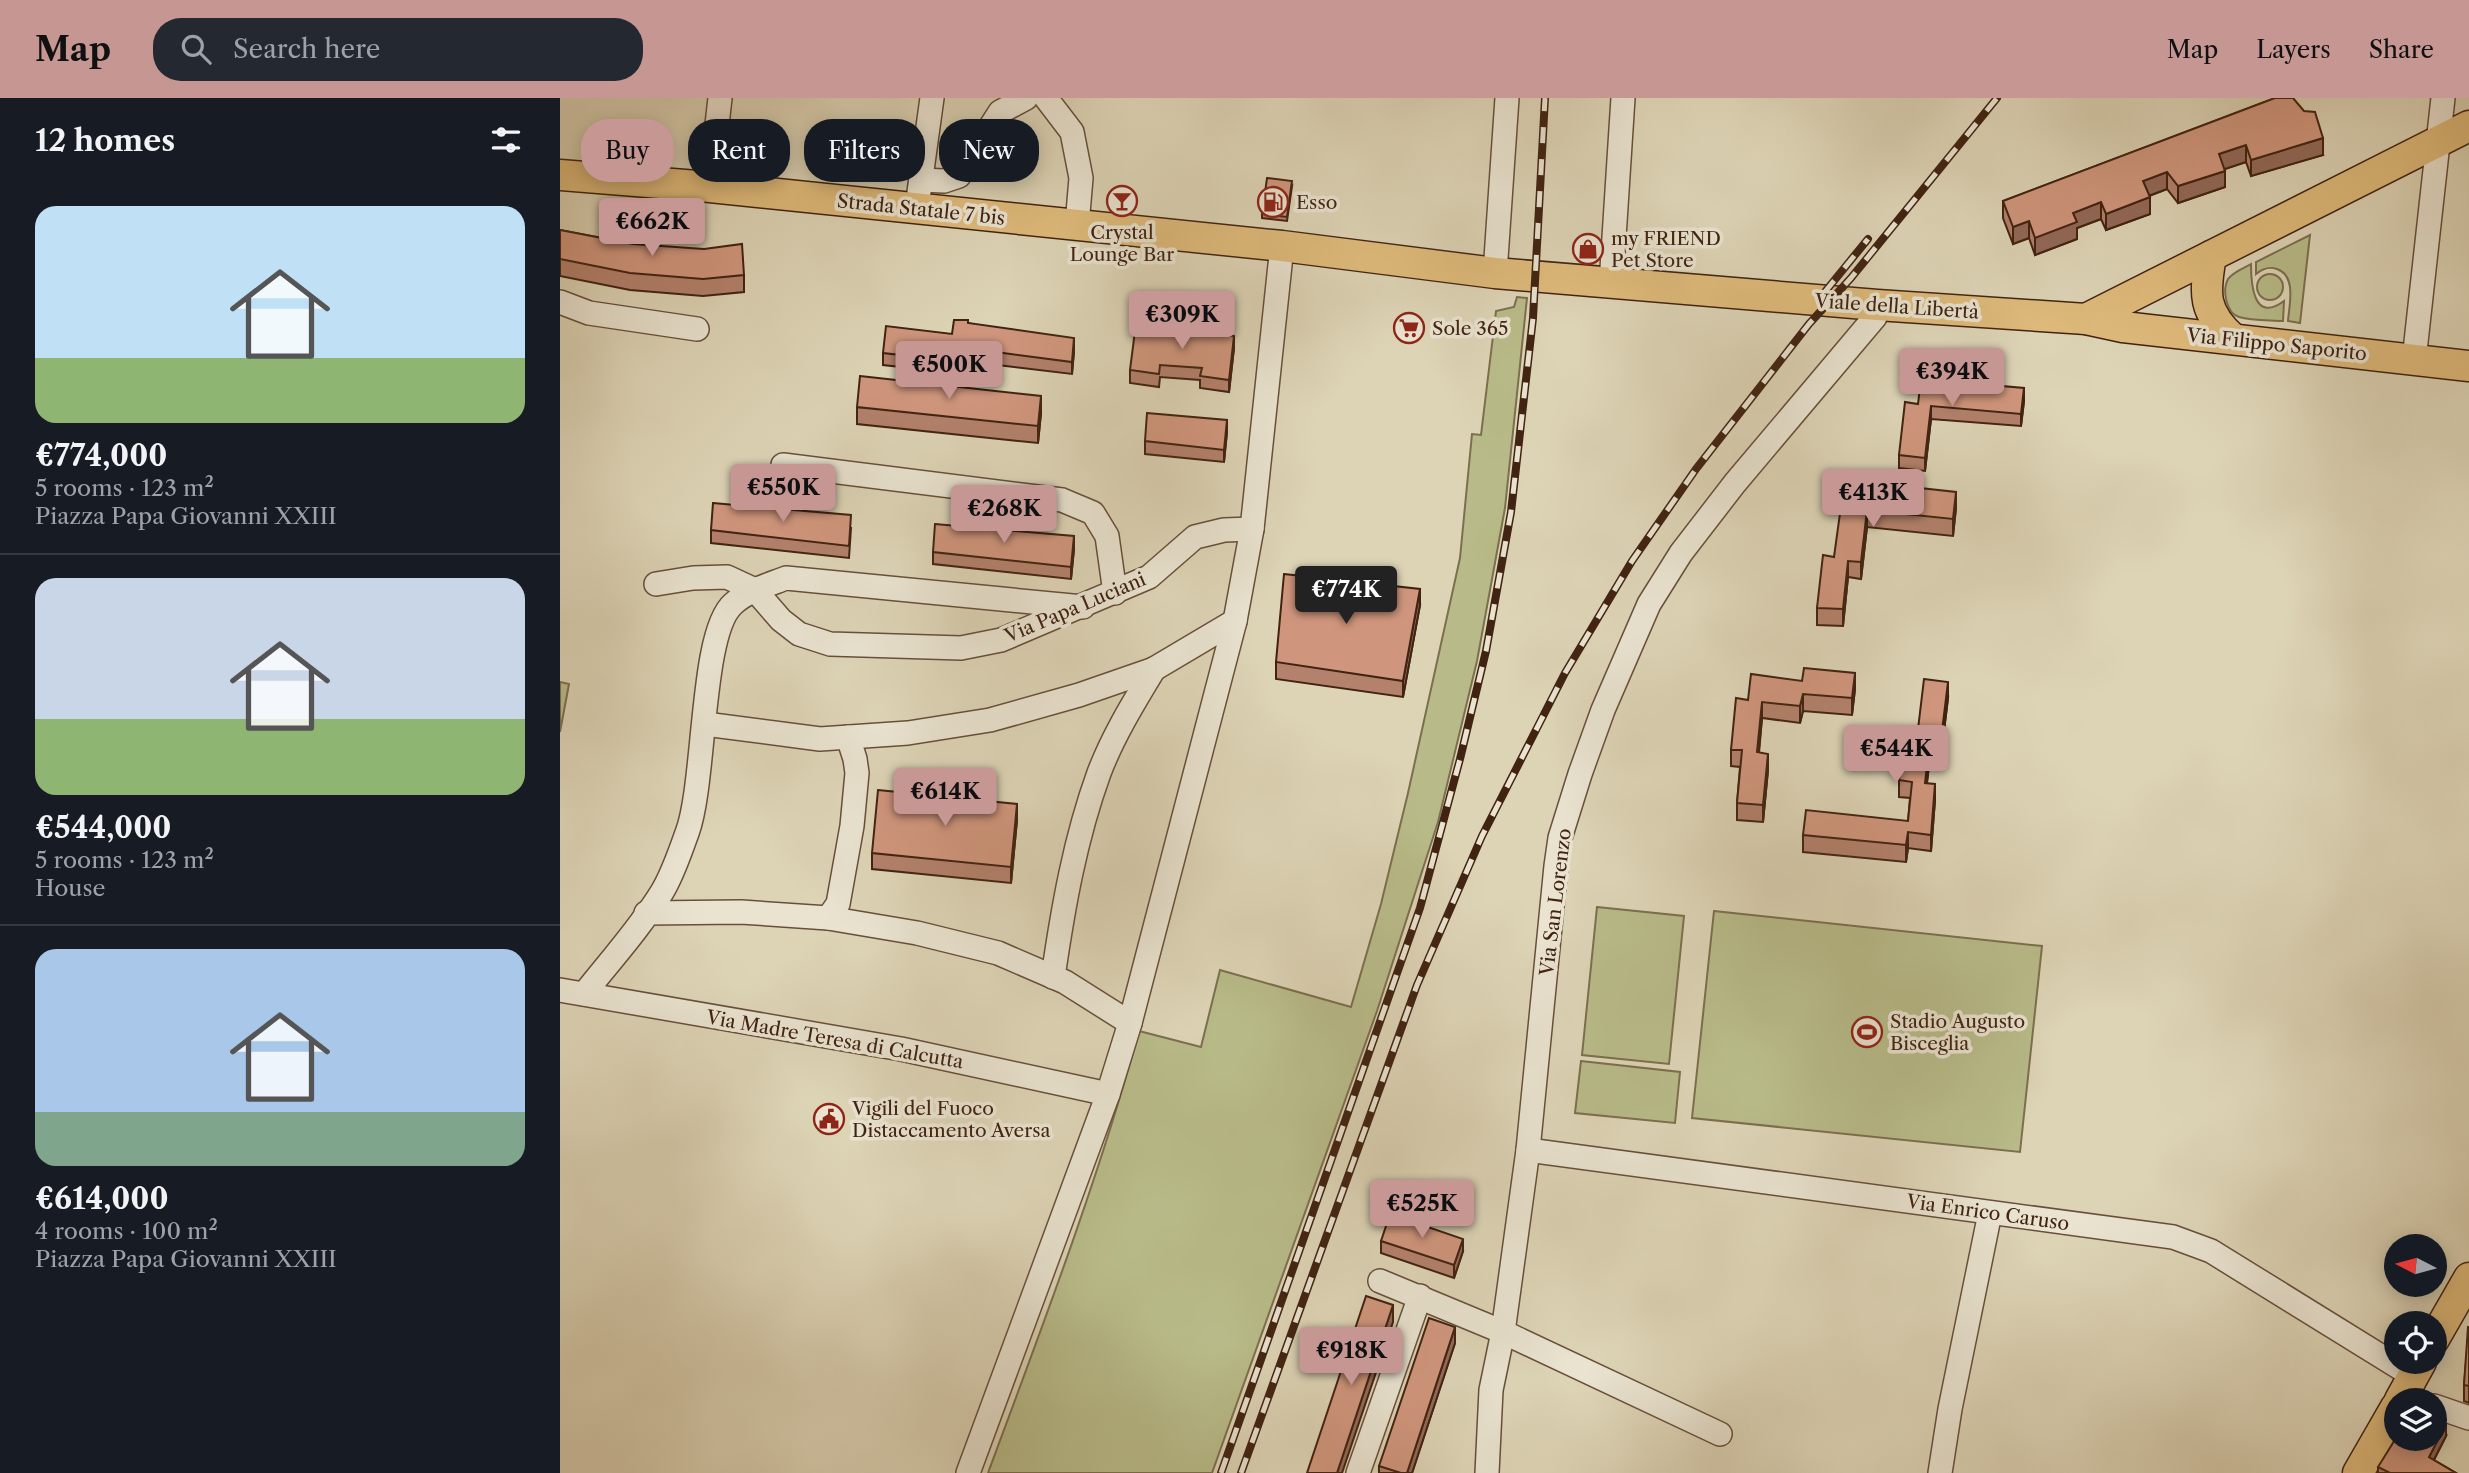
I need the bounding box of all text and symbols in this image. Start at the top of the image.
search box [153,18,643,81]
text: Map [35,29,111,70]
icon: search [177,30,215,68]
text: Search here [233,33,380,65]
text: Map [2167,35,2218,64]
text: Layers [2256,35,2331,64]
text: Share [2369,35,2434,64]
chip: Buy [581,119,674,182]
chip: Rent [688,119,790,182]
chip: Filters [804,119,925,182]
chip: New [939,119,1039,182]
icon: filters [487,121,525,159]
text: 12 homes [35,122,175,159]
bar icon: Crystal Lounge Bar [1105,184,1139,218]
fuel station icon: Esso [1256,185,1290,219]
street label: Strada Statale 7 bis [836,189,1006,230]
place label: Esso [1296,191,1337,214]
pin: €662K [603,198,701,258]
text: €662K [615,207,689,235]
place label: Crystal Lounge Bar [1070,221,1174,266]
place label: my FRIEND Pet Store [1611,227,1721,272]
shop icon: my FRIEND Pet Store [1571,232,1605,266]
icon: home [217,251,343,377]
street label: Viale della Libertà [1813,289,1980,324]
pin: €309K [1133,292,1231,351]
text: €309K [1145,300,1219,328]
supermarket icon: Sole 365 [1392,311,1426,345]
place label: Sole 365 [1432,317,1508,340]
street label: Via Filippo Saporito [2185,324,2368,365]
pin: €500K [900,342,998,401]
pin: €394K [1903,348,2001,408]
text: €500K [912,350,987,378]
text: €394K [1915,357,1989,385]
text: €774,000 [35,437,167,474]
pin: €550K [734,464,832,524]
pin: €413K [1824,470,1922,529]
text: €550K [746,473,820,501]
text: 5 rooms · 123 m² [35,474,214,502]
text: €413K [1838,478,1908,506]
pin: €268K [955,486,1053,545]
text: €268K [967,494,1041,522]
text: Piazza Papa Giovanni XXIII [35,502,337,530]
pin: €774K [1297,566,1395,626]
street label: Via Papa Luciani [1000,567,1149,648]
text: €774K [1311,575,1381,603]
icon: home [217,623,343,749]
pin: €544K [1847,726,1945,785]
text: €544K [1860,734,1932,762]
pin: €614K [896,768,994,828]
text: €614K [910,777,980,805]
text: €544,000 [35,809,171,846]
street label: Via San Lorenzo [1535,827,1576,978]
text: 5 rooms · 123 m² [35,846,214,874]
text: House [35,874,105,902]
icon: home [217,994,343,1120]
street label: Via Madre Teresa di Calcutta [704,1005,965,1073]
place label: Stadio Augusto Bisceglia [1890,1010,2025,1055]
sports icon: Stadio Augusto Bisceglia [1850,1015,1884,1049]
place label: Vigili del Fuoco Distaccamento Aversa [851,1097,1051,1142]
public building icon: Vigili del Fuoco Distaccamento Aversa [812,1102,846,1136]
text: €614,000 [35,1180,169,1217]
pin: €525K [1373,1180,1471,1240]
text: €525K [1386,1189,1458,1217]
street label: Via Enrico Caruso [1904,1190,2071,1235]
text: 4 rooms · 100 m² [35,1217,218,1245]
north arrow [2384,1234,2446,1297]
map controls [2384,1234,2447,1451]
text: Piazza Papa Giovanni XXIII [35,1245,337,1273]
button: locate [2384,1311,2447,1374]
pin: €918K [1302,1328,1400,1387]
text: €918K [1315,1336,1387,1364]
button: layers [2384,1388,2447,1451]

